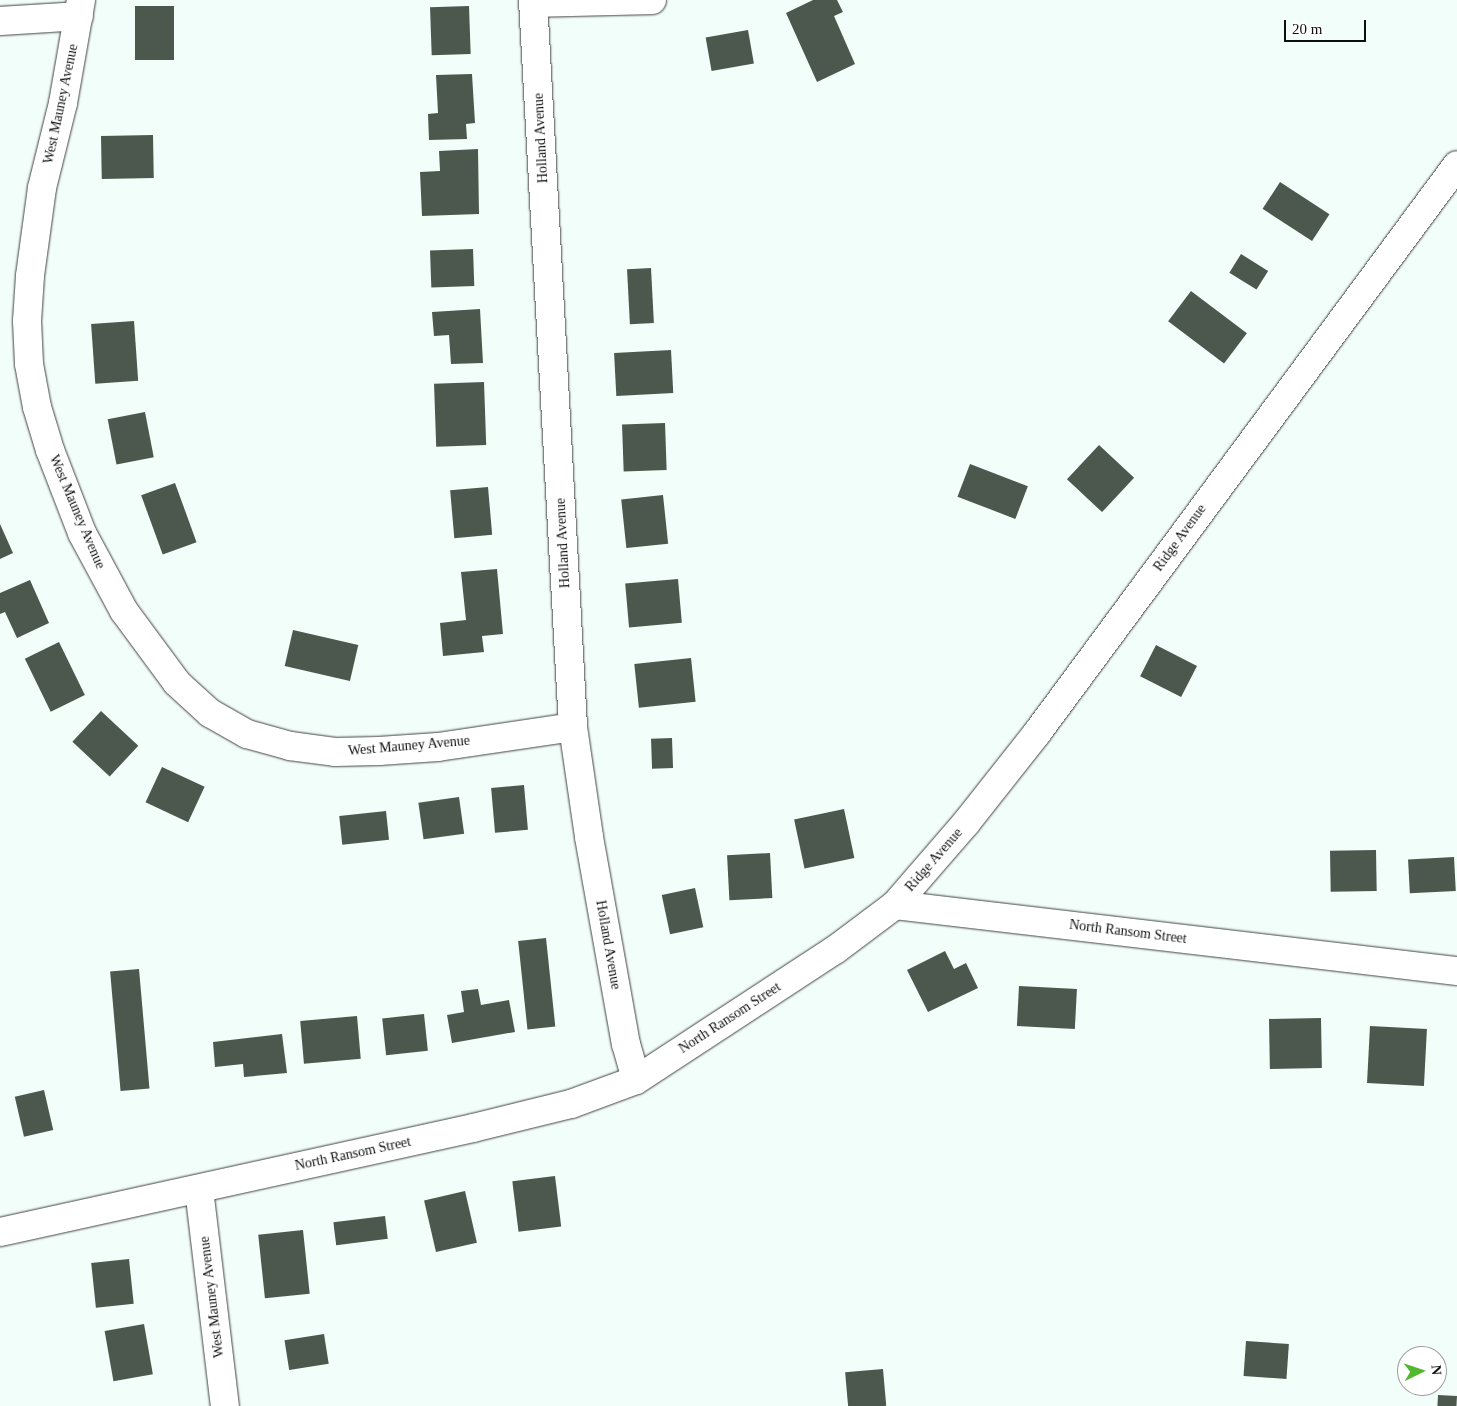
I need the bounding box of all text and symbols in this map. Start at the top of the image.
scale bar [1287,10,1370,42]
text: 20 m [1292,21,1322,37]
street label: West Mauney Avenue [40,42,82,166]
street label: Holland Avenue [530,92,552,184]
street label: West Mauney Avenue [45,452,109,572]
street label: Holland Avenue [552,497,574,589]
street label: Ridge Avenue [1150,501,1210,575]
street label: West Mauney Avenue [347,732,471,760]
street label: Ridge Avenue [902,825,966,895]
street label: Holland Avenue [592,899,624,991]
street label: North Ransom Street [1068,916,1188,948]
street label: North Ransom Street [676,979,784,1057]
street label: North Ransom Street [293,1133,413,1175]
street label: West Mauney Avenue [196,1235,228,1359]
north arrow [1397,1346,1447,1396]
text: N [1429,1364,1444,1376]

